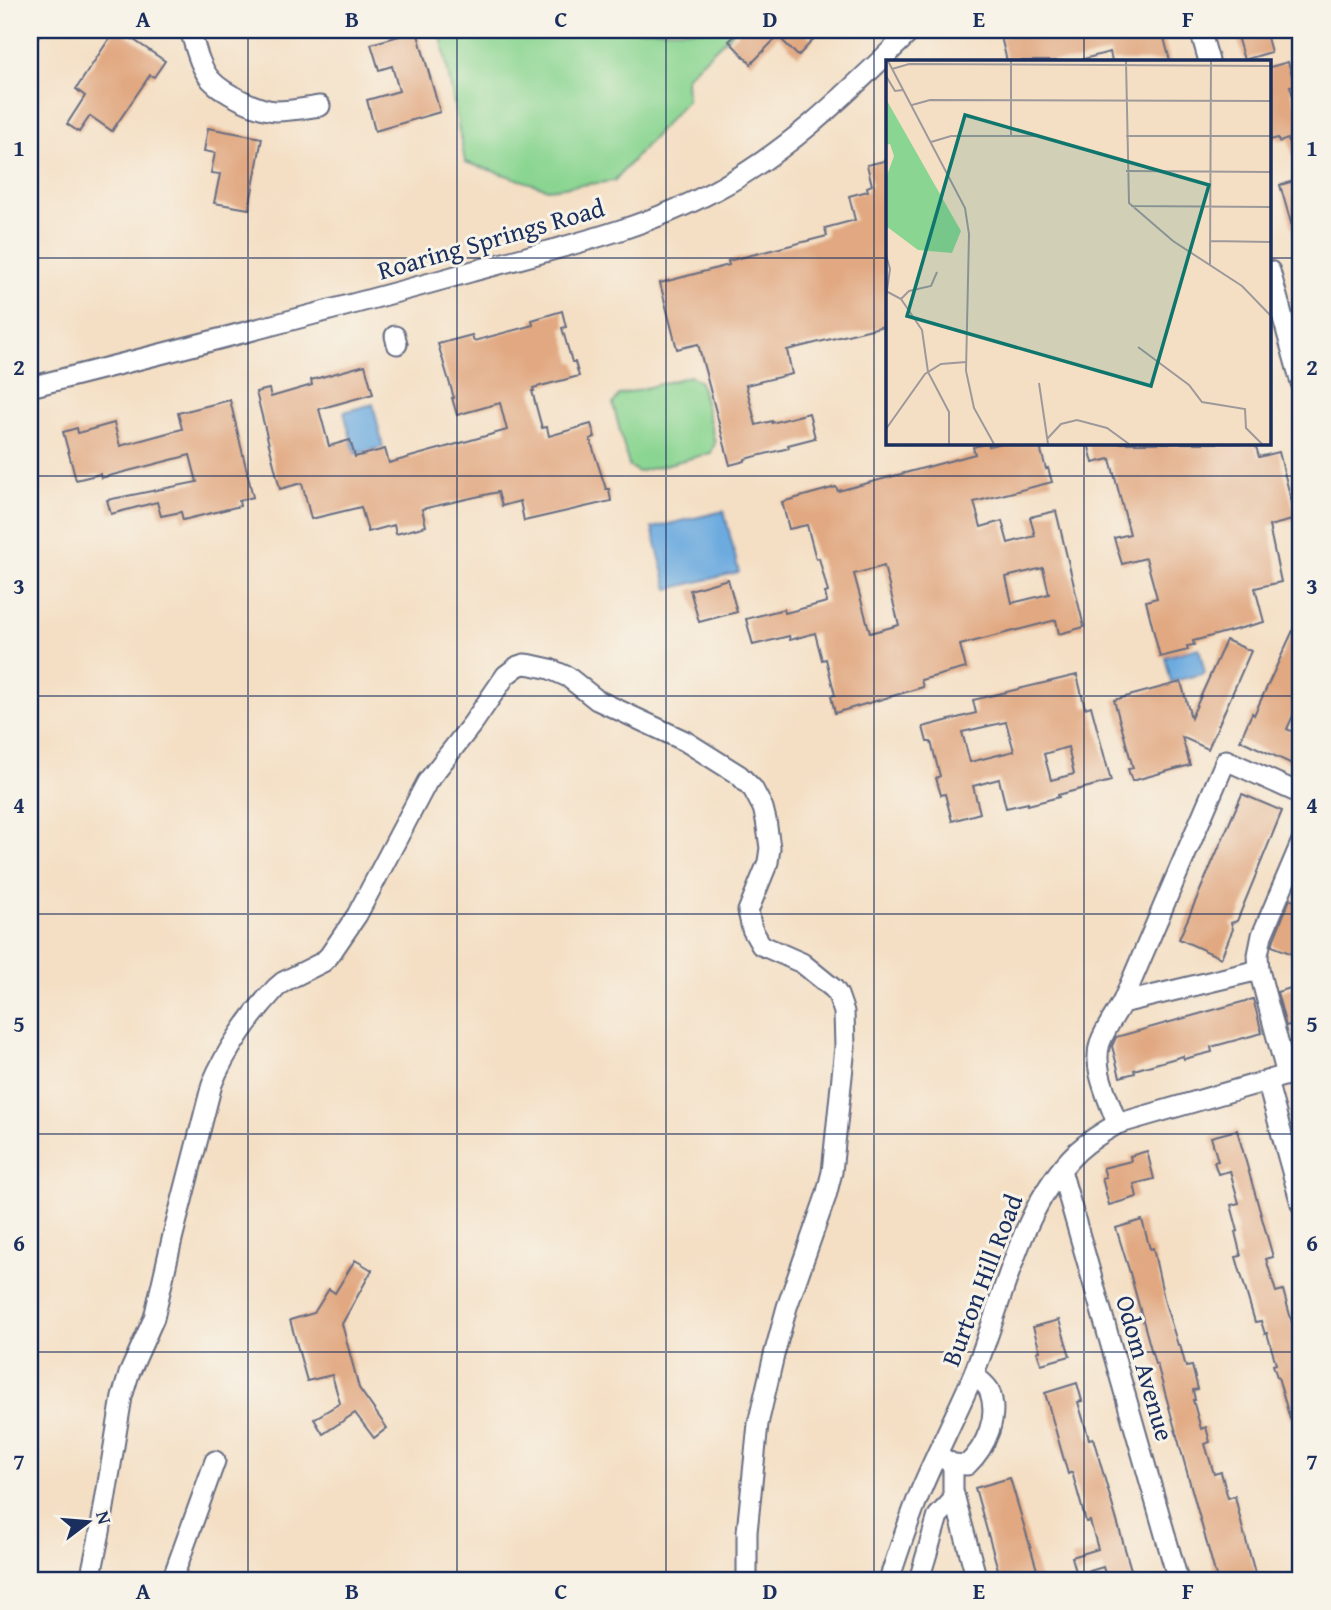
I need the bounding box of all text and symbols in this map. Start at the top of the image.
text: A [136,2,151,35]
text: B [345,2,359,35]
text: C [554,2,568,35]
text: D [763,2,778,35]
text: E [973,2,985,35]
text: F [1182,2,1194,35]
inset map [886,60,1272,444]
text: 1 [13,131,25,164]
text: 1 [1306,131,1318,164]
street label: Roaring Springs Road [373,187,609,290]
text: 2 [13,350,25,383]
text: 2 [1306,350,1318,383]
text: 3 [13,569,25,602]
text: 3 [1306,569,1318,602]
text: 4 [13,788,25,821]
text: 4 [1306,788,1318,821]
text: 5 [13,1007,25,1040]
text: 5 [1306,1007,1318,1040]
street label: Burton Hill Road [931,1188,1032,1372]
text: 6 [13,1226,25,1259]
text: 6 [1306,1226,1318,1259]
street label: Odom Avenue [1106,1290,1185,1445]
text: 7 [13,1445,25,1478]
text: 7 [1306,1445,1318,1478]
north arrow [52,1488,122,1558]
text: N [89,1507,120,1528]
text: A [136,1574,151,1607]
text: B [345,1574,359,1607]
text: C [554,1574,568,1607]
text: D [763,1574,778,1607]
text: E [973,1574,985,1607]
text: F [1182,1574,1194,1607]

